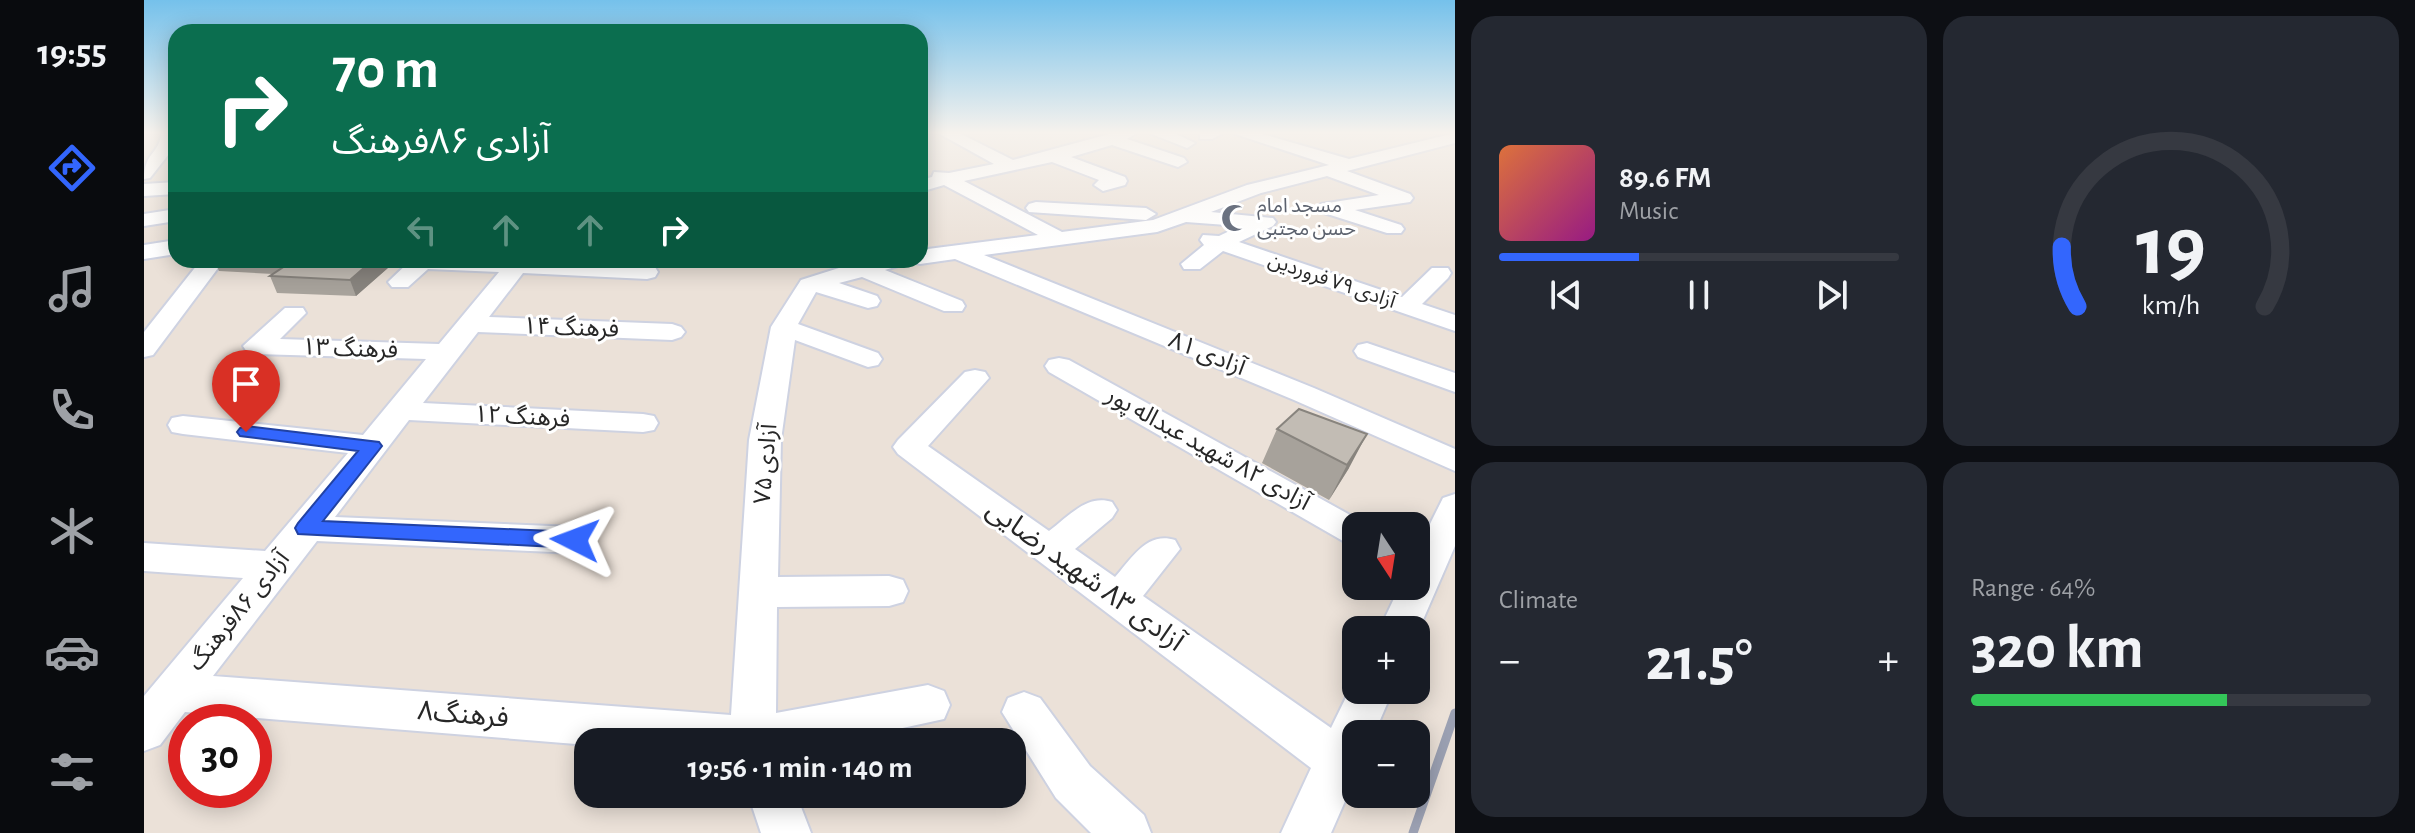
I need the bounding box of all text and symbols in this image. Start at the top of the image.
text: 19:55 [37,35,107,71]
text: 70 m [332,42,439,98]
icon: right [200,56,304,160]
text: آزادی ۸۶فرهنگ [332,124,550,160]
icon: directions [44,140,100,196]
text: 89.6 FM [1619,163,1711,193]
place label: مسجد امام حسن مجتبی [1257,196,1356,240]
text: Music [1619,198,1678,224]
mosque icon: مسجد امام حسن مجتبی [1220,203,1250,233]
text: 19 [2136,206,2206,290]
icon: left [400,208,444,252]
icon: ahead [484,208,528,252]
icon: ahead [568,208,612,252]
icon: right [652,208,696,252]
street label: آزادی ۷۹ فروردین [1265,249,1399,313]
icon: music [44,261,100,317]
icon: previous [1544,273,1588,317]
icon: pause [1677,273,1721,317]
icon: next [1810,273,1854,317]
text: km/h [2142,291,2200,320]
street label: فرهنگ ۱۴ [523,313,619,343]
street label: آزادی ۸۱ [1165,326,1251,382]
street label: فرهنگ ۱۳ [302,334,398,364]
pin [212,350,280,432]
icon: arrive [224,362,268,406]
street label: آزادی ۸۲ شهید عبداله پور [1100,381,1316,517]
icon: phone [44,382,100,438]
street label: فرهنگ ۱۲ [473,402,571,432]
street label: آزادی ۷۵ [749,422,783,505]
street label: آزادی ۸۳ شهید رضایی [980,494,1191,659]
position arrow [533,498,617,582]
icon: climate [44,503,100,559]
north arrow [1342,512,1430,600]
map controls [1342,512,1430,808]
street label: آزادی ۸۶فرهنگ [182,545,295,676]
text: Range · 64% [1971,575,2095,601]
text: Climate [1499,587,1578,613]
button: + [1342,616,1430,704]
text: 320 km [1971,619,2144,679]
icon: car [44,624,100,680]
text: 21.5° [1645,631,1753,691]
text: − [1499,639,1520,683]
text: + [1878,639,1899,683]
street label: فرهنگ۸ [416,696,510,734]
speed limit sign: 30 [168,704,272,808]
button: − [1342,720,1430,808]
icon: filters [44,744,100,800]
text: 19:56 · 1 min · 140 m [688,753,912,783]

